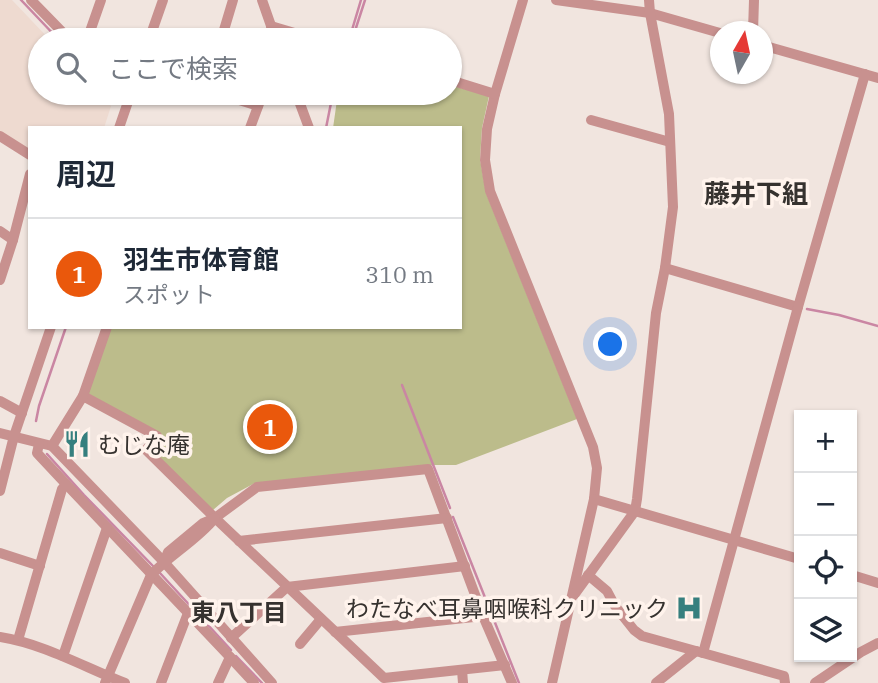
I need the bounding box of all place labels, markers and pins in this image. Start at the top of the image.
pin: 1 [247,401,293,453]
restaurant icon: むじな庵 [62,429,92,459]
place label: むじな庵 [98,429,190,459]
place label: わたなべ耳鼻咽喉科クリニック [346,593,668,623]
hospital icon: わたなべ耳鼻咽喉科クリニック [674,593,704,623]

